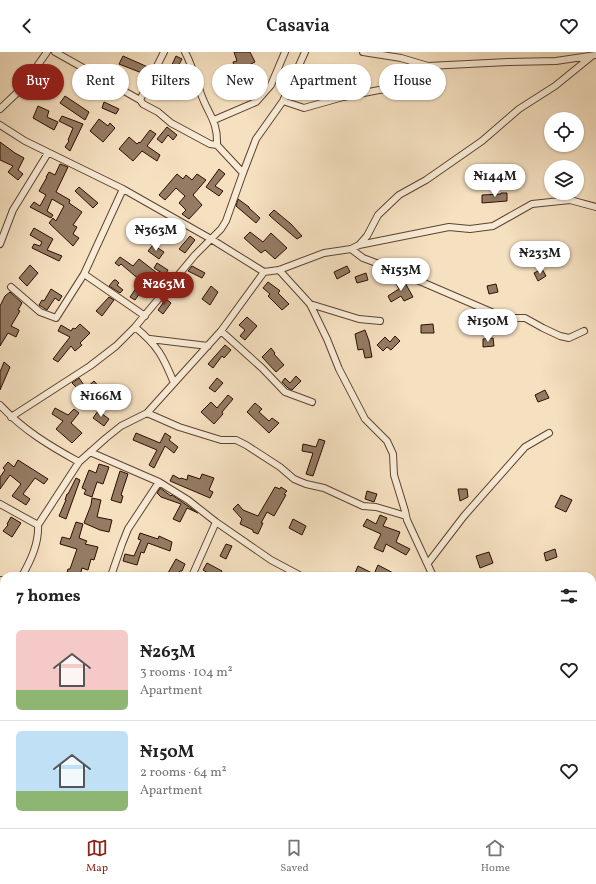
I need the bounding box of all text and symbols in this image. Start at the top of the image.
text: Casavia [266,14,330,39]
icon: back [16,15,38,37]
icon: heart [558,15,580,37]
chip: Buy [12,64,64,100]
chip: Rent [72,64,129,100]
chip: Filters [137,64,204,100]
chip: New [212,64,268,100]
chip: Apartment [276,64,371,100]
chip: House [379,64,446,100]
map controls [544,112,584,200]
button: locate [544,112,584,152]
button: layers [544,160,584,200]
pin: ₦144M [467,164,523,198]
text: ₦144M [474,168,516,186]
pin: ₦363M [128,218,184,252]
text: ₦363M [135,222,177,240]
pin: ₦233M [512,241,568,275]
text: ₦233M [519,245,561,263]
pin: ₦153M [373,258,429,292]
text: ₦153M [381,262,421,280]
pin: ₦263M [136,272,192,306]
text: ₦263M [143,276,185,294]
pin: ₦150M [460,309,516,343]
text: ₦150M [467,313,509,331]
pin: ₦166M [73,384,129,418]
text: ₦166M [80,388,122,406]
text: 7 homes [16,585,81,608]
icon: filters [558,585,580,607]
text: ₦263M [140,641,196,664]
icon: home [48,646,96,694]
icon: heart [558,659,580,681]
text: 3 rooms · 104 m² [140,664,233,682]
text: Apartment [140,682,203,700]
text: ₦150M [140,741,194,764]
icon: home [48,747,96,795]
icon: heart [558,760,580,782]
text: 2 rooms · 64 m² [140,764,227,782]
text: Apartment [140,782,203,800]
tab: Map [86,837,108,876]
tab: Saved [280,837,309,876]
tab: Home [481,837,510,876]

